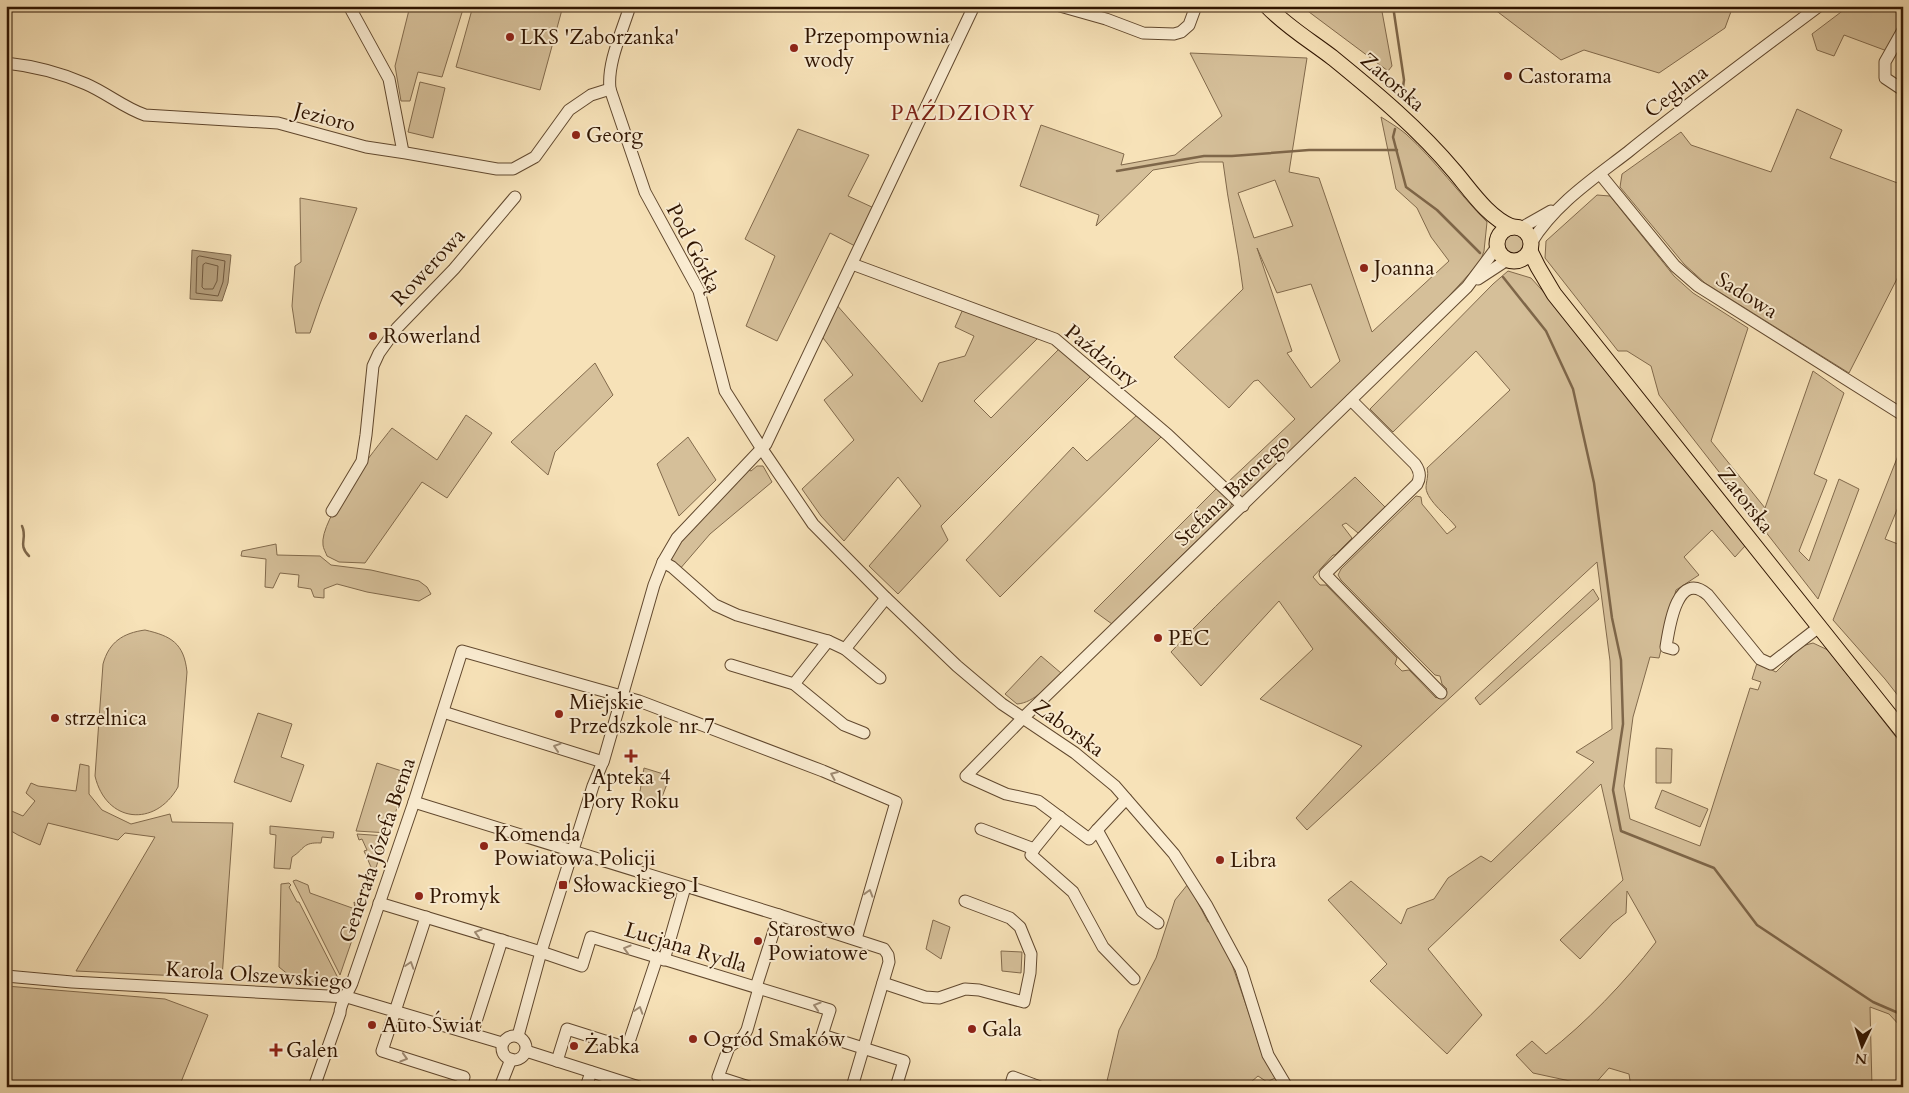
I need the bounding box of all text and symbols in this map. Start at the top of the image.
place label: Przepompownia wody [804,22,950,75]
place label: LKS 'Zaborzanka' [520,23,679,52]
marker: LKS 'Zaborzanka' [504,31,516,43]
marker: Przepompownia wody [788,42,800,54]
street label: Zatorska [1354,46,1431,119]
street label: Ceglana [1639,58,1714,125]
place label: Castorama [1518,62,1612,91]
marker: Castorama [1502,70,1514,82]
street label: Jezioro [288,95,359,140]
district label: PAŹDZIORY [890,98,1036,128]
place label: Georg [586,121,643,150]
marker: Georg [570,129,582,141]
street label: Pod Górką [659,199,728,298]
street label: Rowerowa [385,222,472,313]
place label: Joanna [1371,254,1434,283]
marker: Joanna [1358,262,1370,274]
street label: Sadowa [1710,265,1783,326]
street label: Paździory [1059,318,1145,395]
place label: Rowerland [383,322,480,351]
marker: Rowerland [367,330,379,342]
street label: Stefana Batorego [1168,428,1297,553]
street label: Zatorska [1710,461,1781,540]
place label: PEC [1168,624,1209,653]
marker: PEC [1152,632,1164,644]
place label: Miejskie Przedszkole nr 7 [569,688,715,741]
street label: Zaborska [1027,693,1110,764]
place label: strzelnica [65,704,147,733]
marker: Miejskie Przedszkole nr 7 [553,708,565,720]
marker: strzelnica [49,712,61,724]
one-way arrow [553,742,562,752]
marker: Apteka 4 Pory Roku [625,750,637,762]
street label: Generała Józefa Bema [332,754,423,947]
place label: Apteka 4 Pory Roku [583,763,679,816]
one-way arrow [830,771,839,782]
place label: Komenda Powiatowa Policji [494,820,656,873]
marker: Komenda Powiatowa Policji [478,840,490,852]
place label: Libra [1230,846,1277,875]
marker: Libra [1214,854,1226,866]
place label: Słowackiego I [573,871,699,900]
marker: Słowackiego I [557,879,569,891]
place label: Promyk [429,882,501,911]
one-way arrow [864,889,874,897]
marker: Promyk [413,890,425,902]
street label: Lucjana Rydla [621,915,751,980]
place label: Starostwo Powiatowe [768,915,868,968]
one-way arrow [474,928,482,938]
marker: Starostwo Powiatowe [752,935,764,947]
one-way arrow [624,945,632,955]
street label: Karola Olszewskiego [165,955,353,996]
one-way arrow [405,961,415,969]
one-way arrow [813,1002,821,1012]
one-way arrow [633,1007,643,1015]
place label: Auto Świat [382,1010,481,1040]
place label: Gala [982,1015,1022,1044]
marker: Auto Świat [366,1019,378,1031]
north arrow [1836,1020,1886,1070]
marker: Gala [966,1023,978,1035]
place label: Ogród Smaków [703,1025,846,1054]
place label: Żabka [584,1032,640,1061]
marker: Ogród Smaków [687,1033,699,1045]
place label: Galen [286,1036,339,1065]
marker: Żabka [568,1040,580,1052]
marker: Galen [270,1044,282,1056]
text: N [1854,1049,1868,1068]
one-way arrow [400,1053,408,1063]

